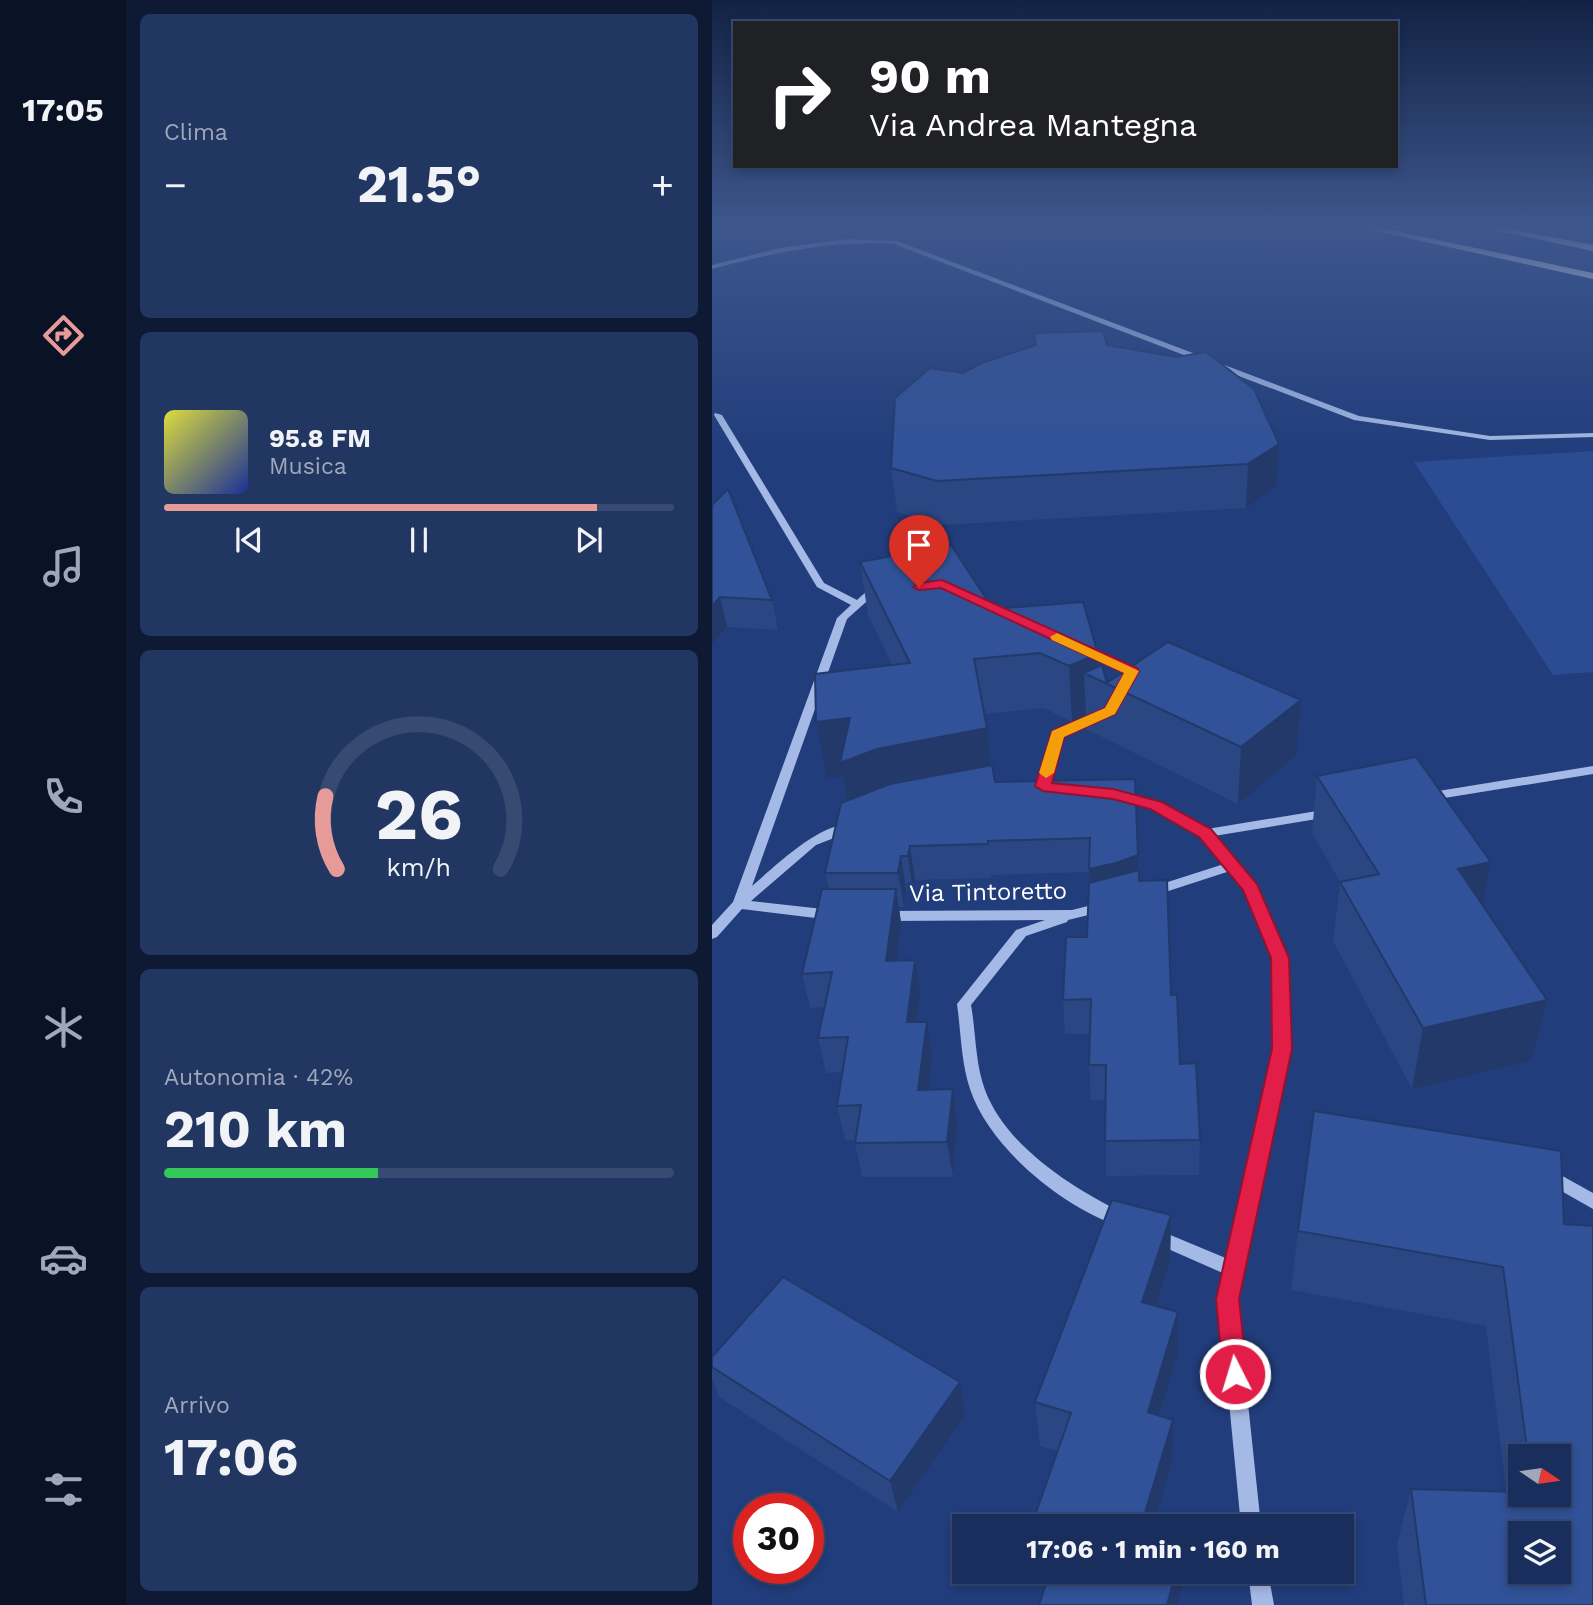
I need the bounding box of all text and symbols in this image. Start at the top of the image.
text: 90 m [869,47,991,105]
icon: right [754,49,845,140]
text: 17:05 [22,91,104,129]
text: Via Andrea Mantegna [869,106,1197,144]
text: Clima [164,119,228,146]
text: 21.5° [357,154,481,215]
text: − [164,163,187,207]
text: + [651,163,674,207]
icon: directions [39,311,88,360]
text: 95.8 FM [269,423,371,453]
text: Musica [269,453,347,480]
pin [889,515,949,587]
icon: previous [230,521,268,559]
icon: pause [400,521,438,559]
icon: next [570,521,608,559]
icon: arrive [900,526,938,564]
icon: music [39,542,88,591]
text: 26 [375,771,463,857]
icon: phone [39,772,88,821]
text: km/h [387,852,451,881]
street label: Via Tintoretto [909,877,1067,907]
icon: climate [39,1003,88,1052]
text: Autonomia · 42% [164,1064,353,1091]
text: 210 km [164,1099,347,1160]
icon: car [39,1234,88,1283]
position arrow [1198,1337,1272,1411]
text: Arrivo [164,1392,230,1419]
text: 17:06 [164,1427,298,1488]
north arrow [1508,1444,1571,1507]
map controls [1508,1444,1571,1584]
icon: filters [39,1465,88,1514]
speed limit sign: 30 [733,1493,824,1584]
button: layers [1508,1521,1571,1584]
text: 17:06 · 1 min · 160 m [1026,1534,1280,1564]

